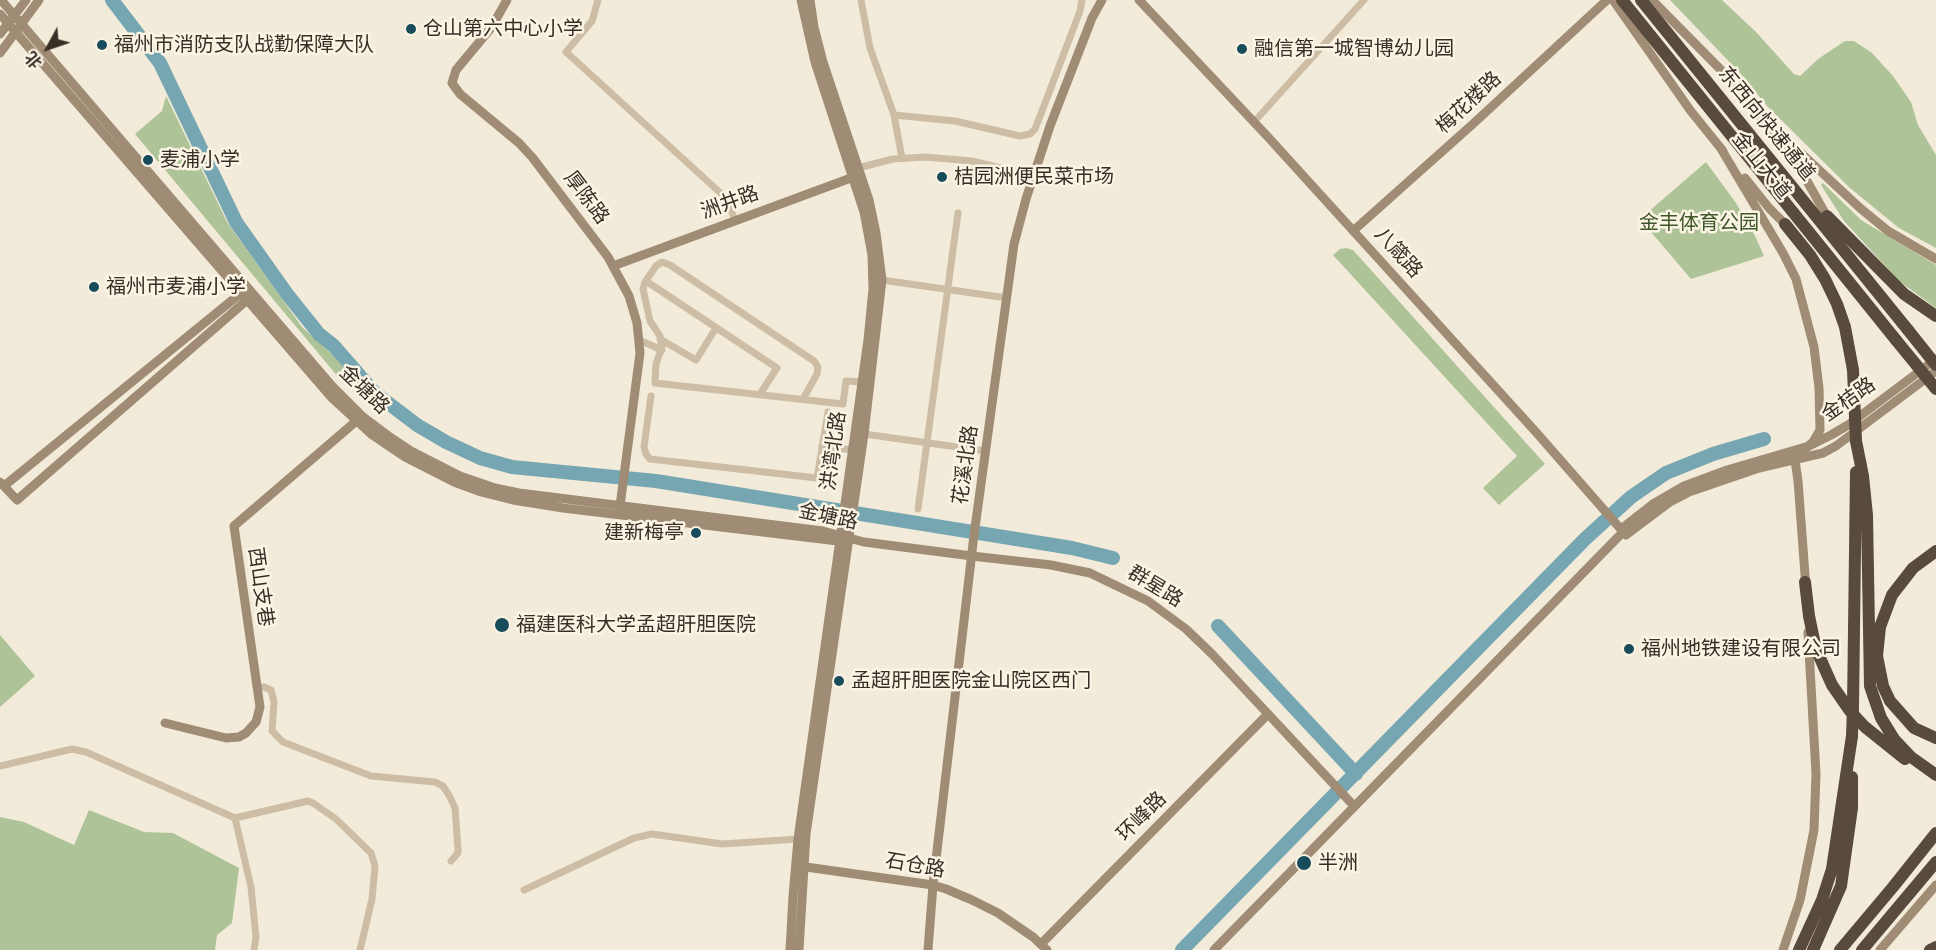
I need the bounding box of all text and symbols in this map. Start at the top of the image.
place label: 仓山第六中心小学 [423,17,583,41]
north arrow [18,18,78,78]
marker: 仓山第六中心小学 [404,22,418,36]
place label: 福州市消防支队战勤保障大队 [114,33,374,57]
place label: 融信第一城智博幼儿园 [1254,37,1454,61]
marker: 福州市消防支队战勤保障大队 [95,38,109,52]
marker: 融信第一城智博幼儿园 [1235,42,1249,56]
text: 北 [22,48,45,71]
street label: 东西向快速通道 [1713,62,1819,186]
street label: 梅花楼路 [1432,67,1506,139]
street label: 金山大道 [1727,127,1795,205]
place label: 麦浦小学 [160,148,240,172]
marker: 麦浦小学 [141,153,155,167]
place label: 桔园洲便民菜市场 [954,165,1114,189]
street label: 厚陈路 [558,167,614,229]
marker: 桔园洲便民菜市场 [935,170,949,184]
street label: 洲井路 [698,181,762,225]
park label: 金丰体育公园 [1639,211,1759,235]
street label: 八箴路 [1369,223,1427,283]
place label: 福州市麦浦小学 [106,275,246,299]
marker: 福州市麦浦小学 [87,280,101,294]
street label: 金塘路 [334,361,394,419]
street label: 金桔路 [1818,373,1880,427]
street label: 洪湾北路 [817,410,851,492]
street label: 花溪北路 [949,424,983,506]
street label: 金塘路 [796,499,860,535]
place label: 建新梅亭 [604,521,684,545]
marker: 建新梅亭 [689,526,703,540]
street label: 西山支巷 [243,546,277,628]
street label: 群星路 [1123,561,1187,613]
place label: 福建医科大学孟超肝胆医院 [516,613,756,637]
marker: 福建医科大学孟超肝胆医院 [493,616,511,634]
place label: 福州地铁建设有限公司 [1641,637,1841,661]
marker: 福州地铁建设有限公司 [1622,642,1636,656]
place label: 孟超肝胆医院金山院区西门 [851,669,1091,693]
marker: 孟超肝胆医院金山院区西门 [832,674,846,688]
street label: 环峰路 [1112,787,1172,847]
street label: 石仓路 [883,849,947,883]
place label: 半洲 [1318,851,1358,875]
marker: 半洲 [1295,854,1313,872]

